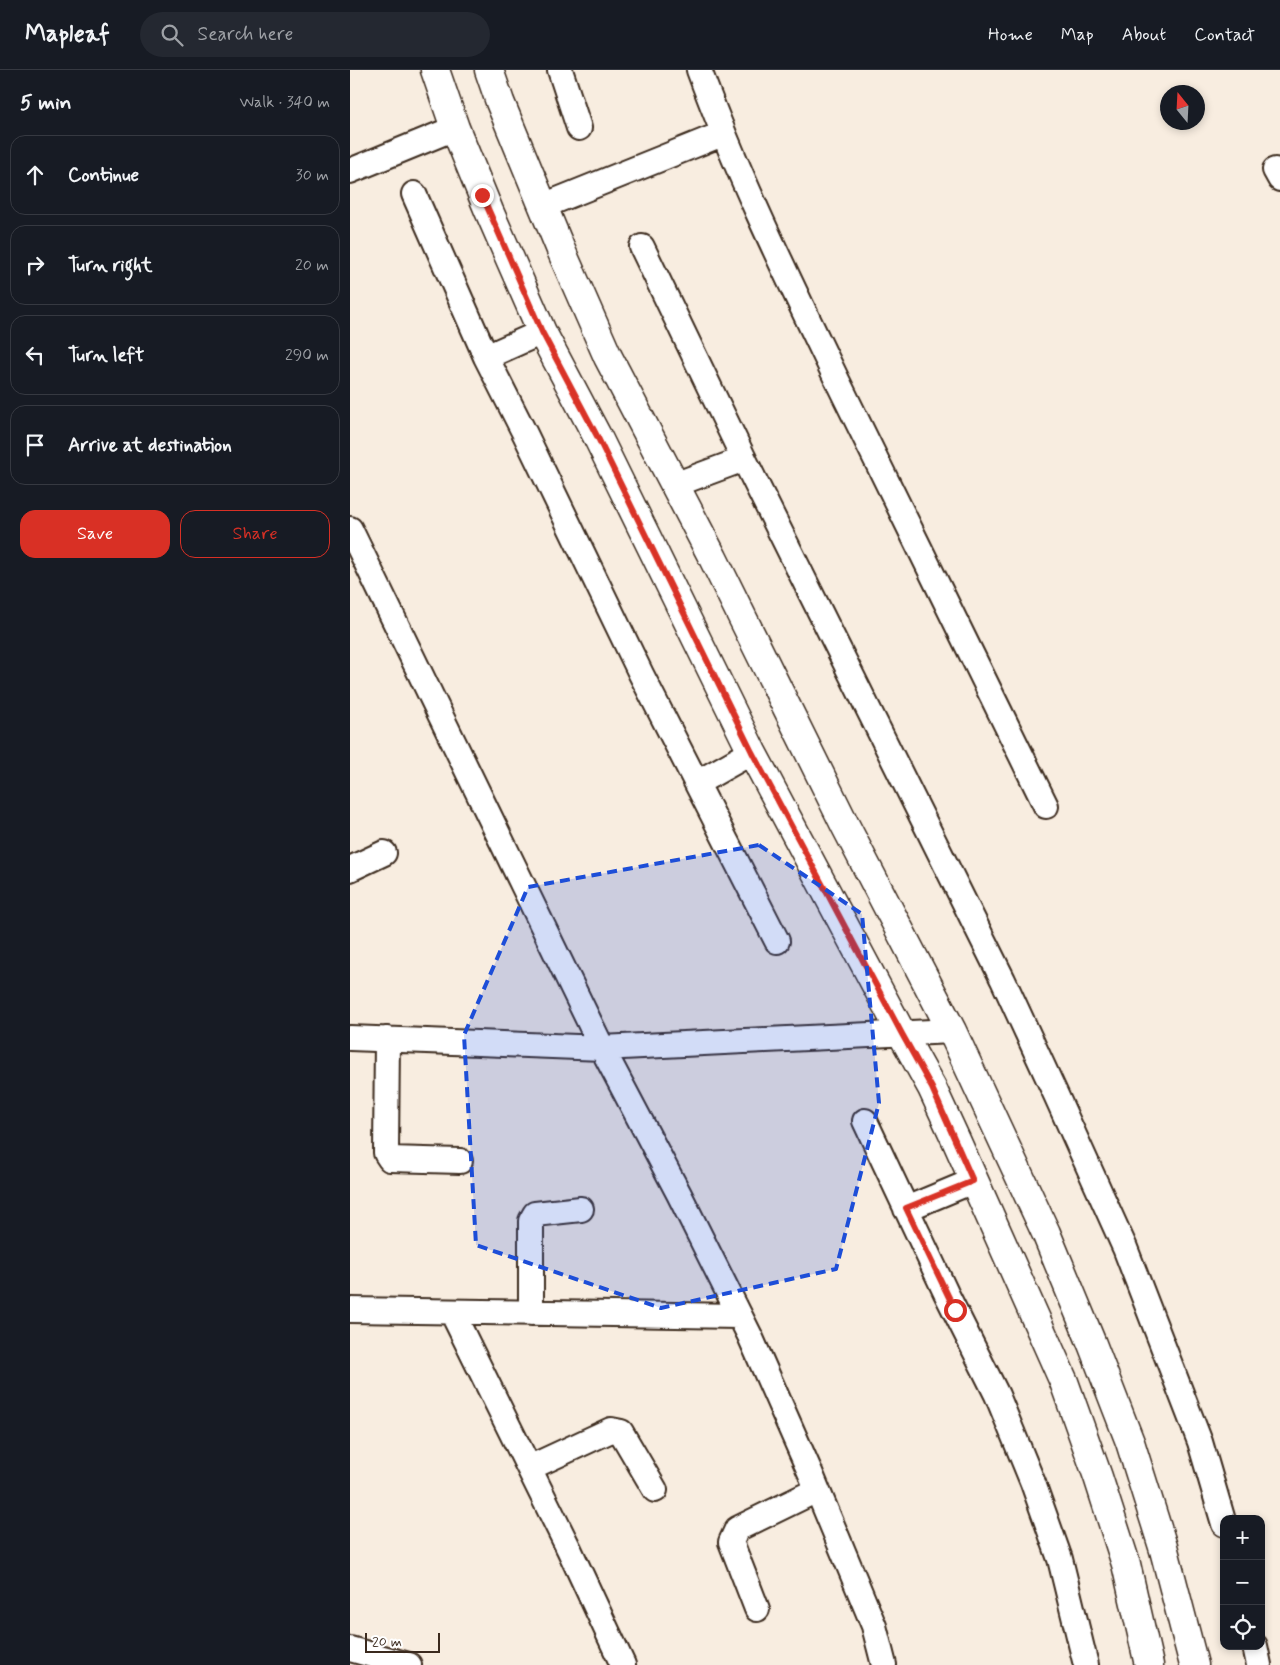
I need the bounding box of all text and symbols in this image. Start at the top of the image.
search box [140,12,490,57]
text: Mapleaf [25,19,110,50]
icon: search [158,21,186,49]
text: Search here [198,22,293,47]
text: Home [988,23,1033,47]
text: Map [1061,23,1094,47]
text: About [1122,23,1166,47]
text: Contact [1194,23,1255,47]
north arrow [1160,85,1205,130]
text: 5 min [20,89,72,117]
text: Walk · 340 m [240,92,330,113]
icon: ahead [21,161,49,189]
text: Continue [68,163,139,188]
text: 30 m [296,165,329,186]
route end [471,184,494,207]
icon: right [21,251,49,279]
text: Turn right [68,253,152,278]
text: 20 m [295,255,329,276]
icon: left [21,341,49,369]
text: Turn left [68,343,144,368]
text: 290 m [285,345,329,366]
icon: arrive [21,431,49,459]
text: Arrive at destination [68,433,232,458]
button: Save [20,510,170,558]
button: Share [180,510,330,558]
route start [944,1299,967,1322]
map controls [1220,1515,1265,1650]
button: + [1220,1515,1265,1560]
button: − [1220,1560,1265,1605]
button: locate [1220,1605,1265,1650]
scale bar [365,1630,440,1653]
text: 20 m [372,1633,402,1651]

